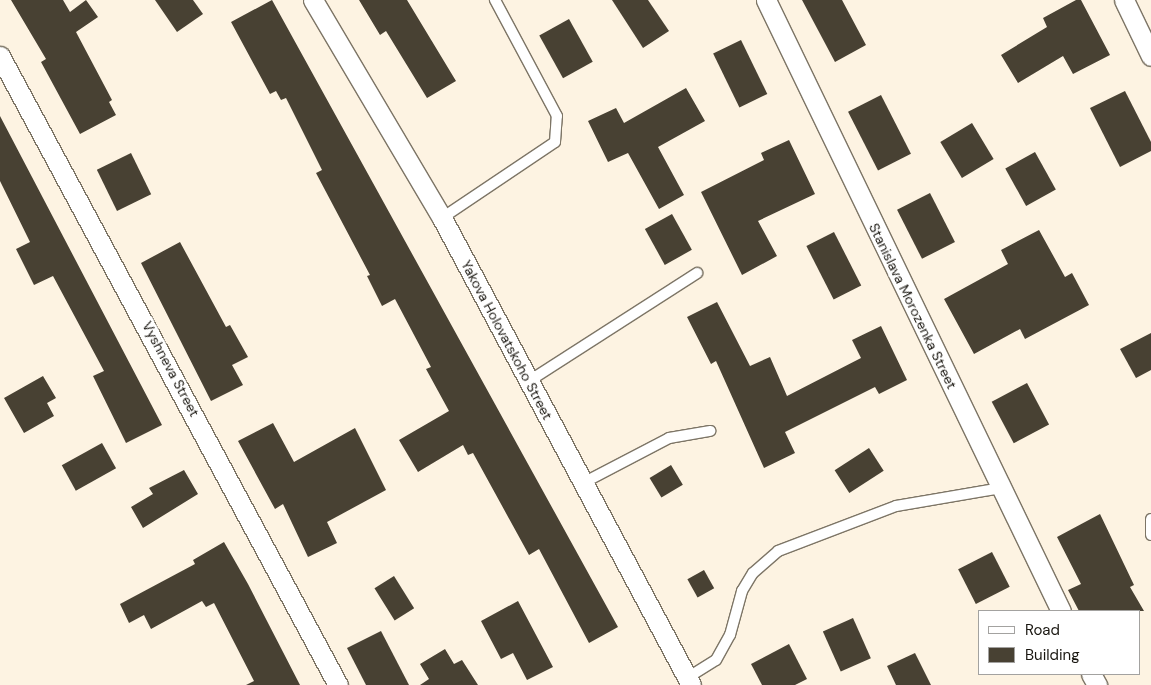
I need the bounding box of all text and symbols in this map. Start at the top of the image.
street label: Stanislava Morozenka Street [866,220,960,392]
street label: Yakova Holovatskoho Street [458,257,556,423]
street label: Vyshneva Street [139,318,203,420]
legend [978,610,1141,675]
text: Road [1025,620,1060,640]
text: Building [1025,645,1080,665]

